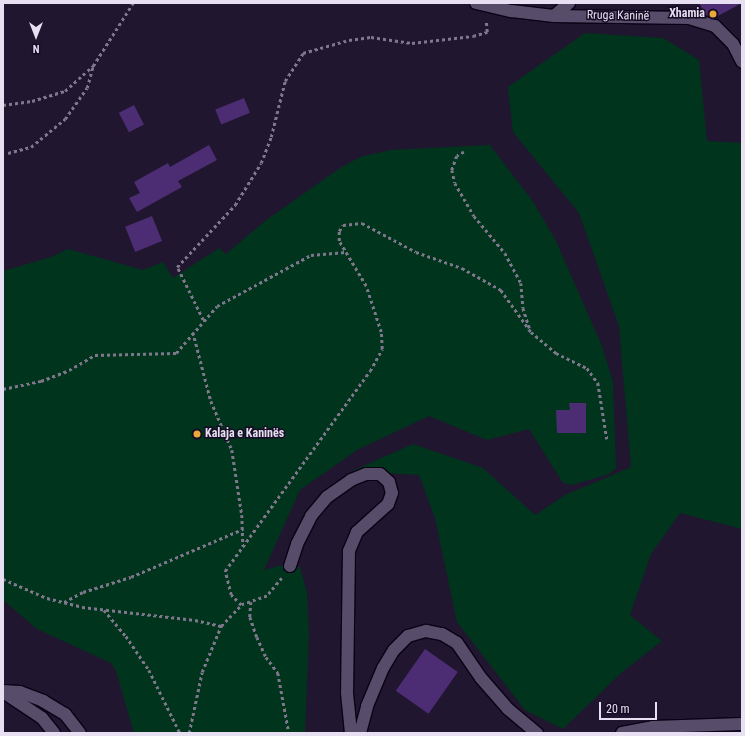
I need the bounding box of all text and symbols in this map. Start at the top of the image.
place label: Xhamia [669,7,705,21]
street label: Rruga Kaninë [587,8,649,24]
marker: Xhamia [708,9,718,19]
north arrow [16,16,56,56]
text: N [33,42,39,55]
place label: Kalaja e Kaninës [205,427,284,441]
marker: Kalaja e Kaninës [192,429,202,439]
scale bar [601,694,659,720]
text: 20 m [606,702,630,716]

